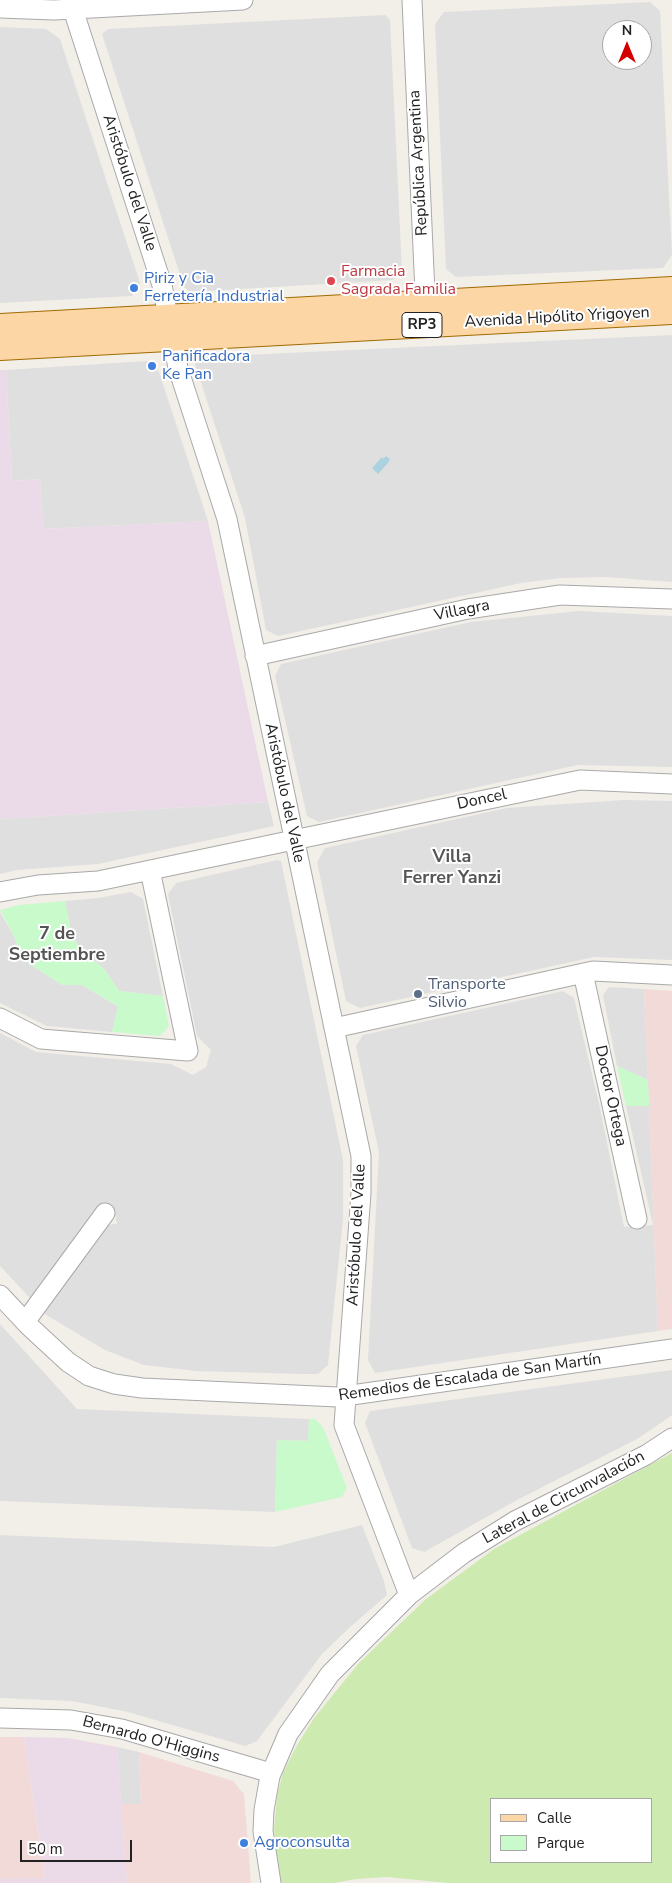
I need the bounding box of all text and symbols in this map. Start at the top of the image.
north arrow [602,20,652,70]
text: N [622,21,632,40]
street label: República Argentina [406,90,432,236]
street label: Aristóbulo del Valle [98,112,160,254]
place label: Farmacia Sagrada Familia [341,262,456,300]
place label: Piriz y Cia Ferretería Industrial [144,269,284,307]
marker: Farmacia Sagrada Familia [325,275,337,287]
marker: Piriz y Cia Ferretería Industrial [128,282,140,294]
street label: Avenida Hipólito Yrigoyen [464,304,650,332]
road number: RP3 [402,312,442,338]
place label: Panificadora Ke Pan [162,347,250,385]
marker: Panificadora Ke Pan [146,360,158,372]
street label: Villagra [433,596,491,626]
street label: Aristóbulo del Valle [260,721,308,865]
street label: Doncel [455,785,509,815]
district label: Villa Ferrer Yanzi [403,847,501,890]
district label: 7 de Septiembre [9,924,105,966]
place label: Transporte Silvio [428,975,506,1013]
marker: Transporte Silvio [412,988,424,1000]
street label: Doctor Ortega [590,1044,630,1148]
street label: Aristóbulo del Valle [344,1163,370,1307]
street label: Remedios de Escalada de San Martín [337,1350,603,1406]
street label: Lateral de Circunvalación [480,1447,648,1549]
street label: Bernardo O'Higgins [80,1712,222,1768]
legend [490,1798,652,1863]
text: Calle [537,1808,572,1828]
scale bar [22,1830,135,1862]
place label: Agroconsulta [254,1833,350,1853]
text: Parque [537,1833,585,1853]
marker: Agroconsulta [238,1837,250,1849]
text: 50 m [28,1839,63,1859]

